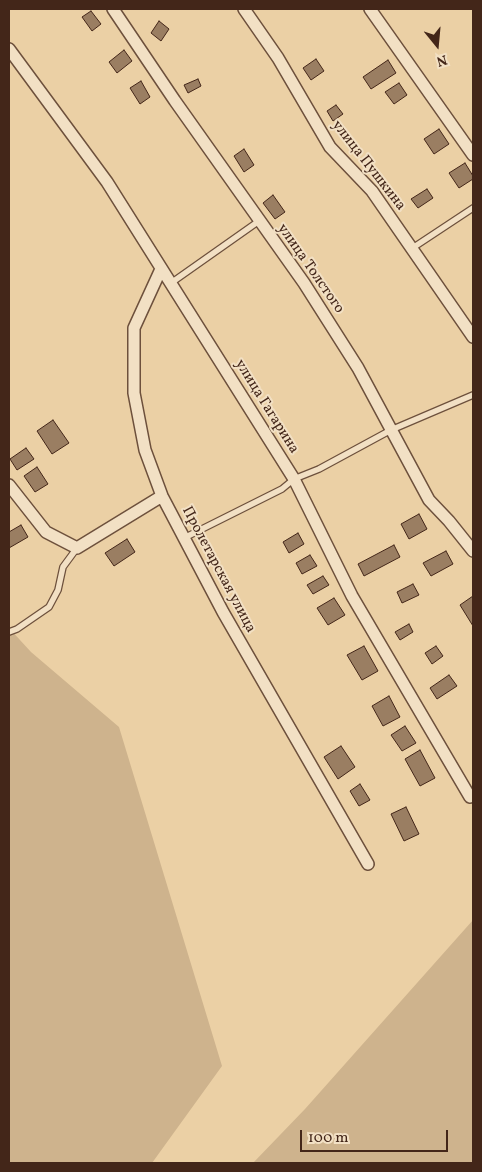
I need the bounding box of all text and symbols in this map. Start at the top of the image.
north arrow [412,20,462,70]
text: N [434,49,449,70]
street label: улица Пушкина [327,117,409,215]
street label: улица Толстого [272,221,348,317]
street label: улица Гагарина [230,357,302,457]
street label: Пролетарская улица [177,504,259,636]
scale bar [302,1120,450,1152]
text: 100 m [308,1128,348,1149]

